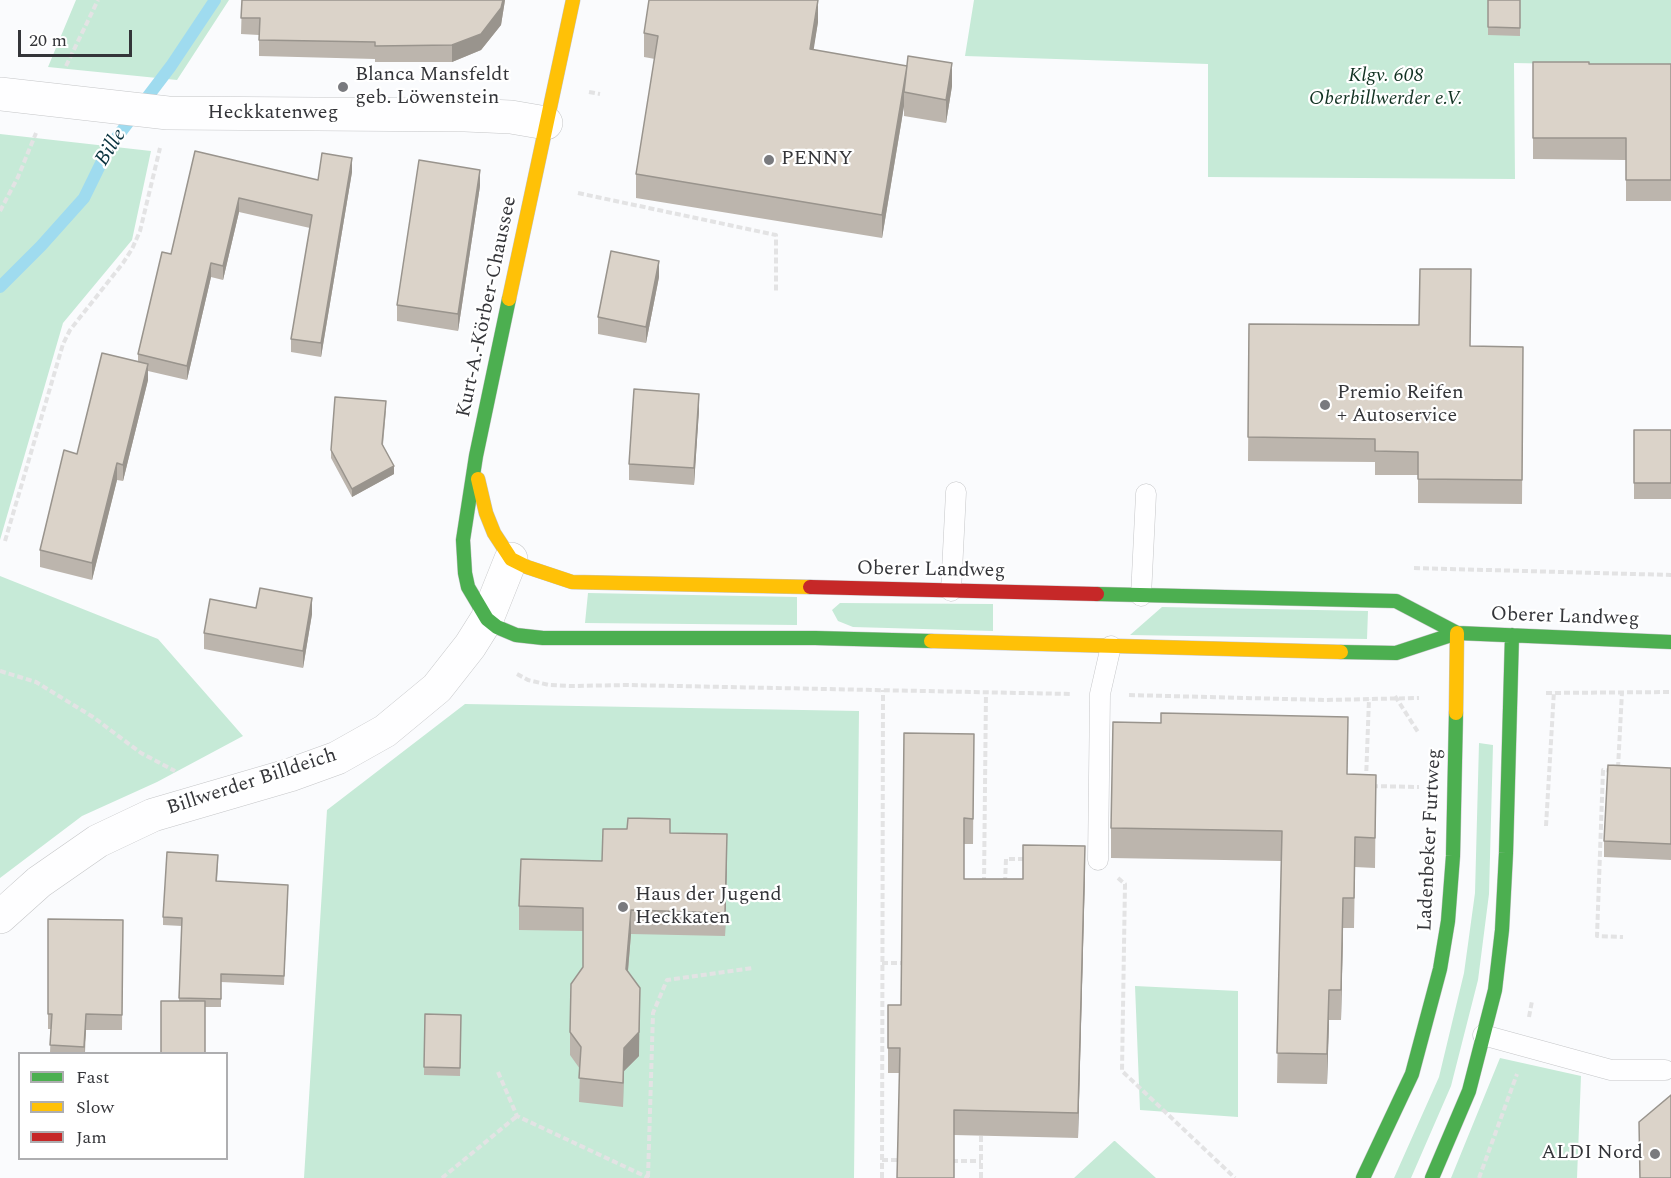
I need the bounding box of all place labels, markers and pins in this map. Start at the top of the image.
place label: Blanca Mansfeldt geb. Löwenstein [355,64,510,111]
marker: Blanca Mansfeldt geb. Löwenstein [336,80,350,94]
place label: PENNY [781,148,853,172]
marker: PENNY [762,153,776,167]
place label: Premio Reifen + Autoservice [1337,382,1464,429]
marker: Premio Reifen + Autoservice [1318,398,1332,412]
place label: Haus der Jugend Heckkaten [635,884,782,931]
marker: Haus der Jugend Heckkaten [616,900,630,914]
place label: ALDI Nord [1541,1142,1643,1166]
marker: ALDI Nord [1648,1147,1662,1161]

